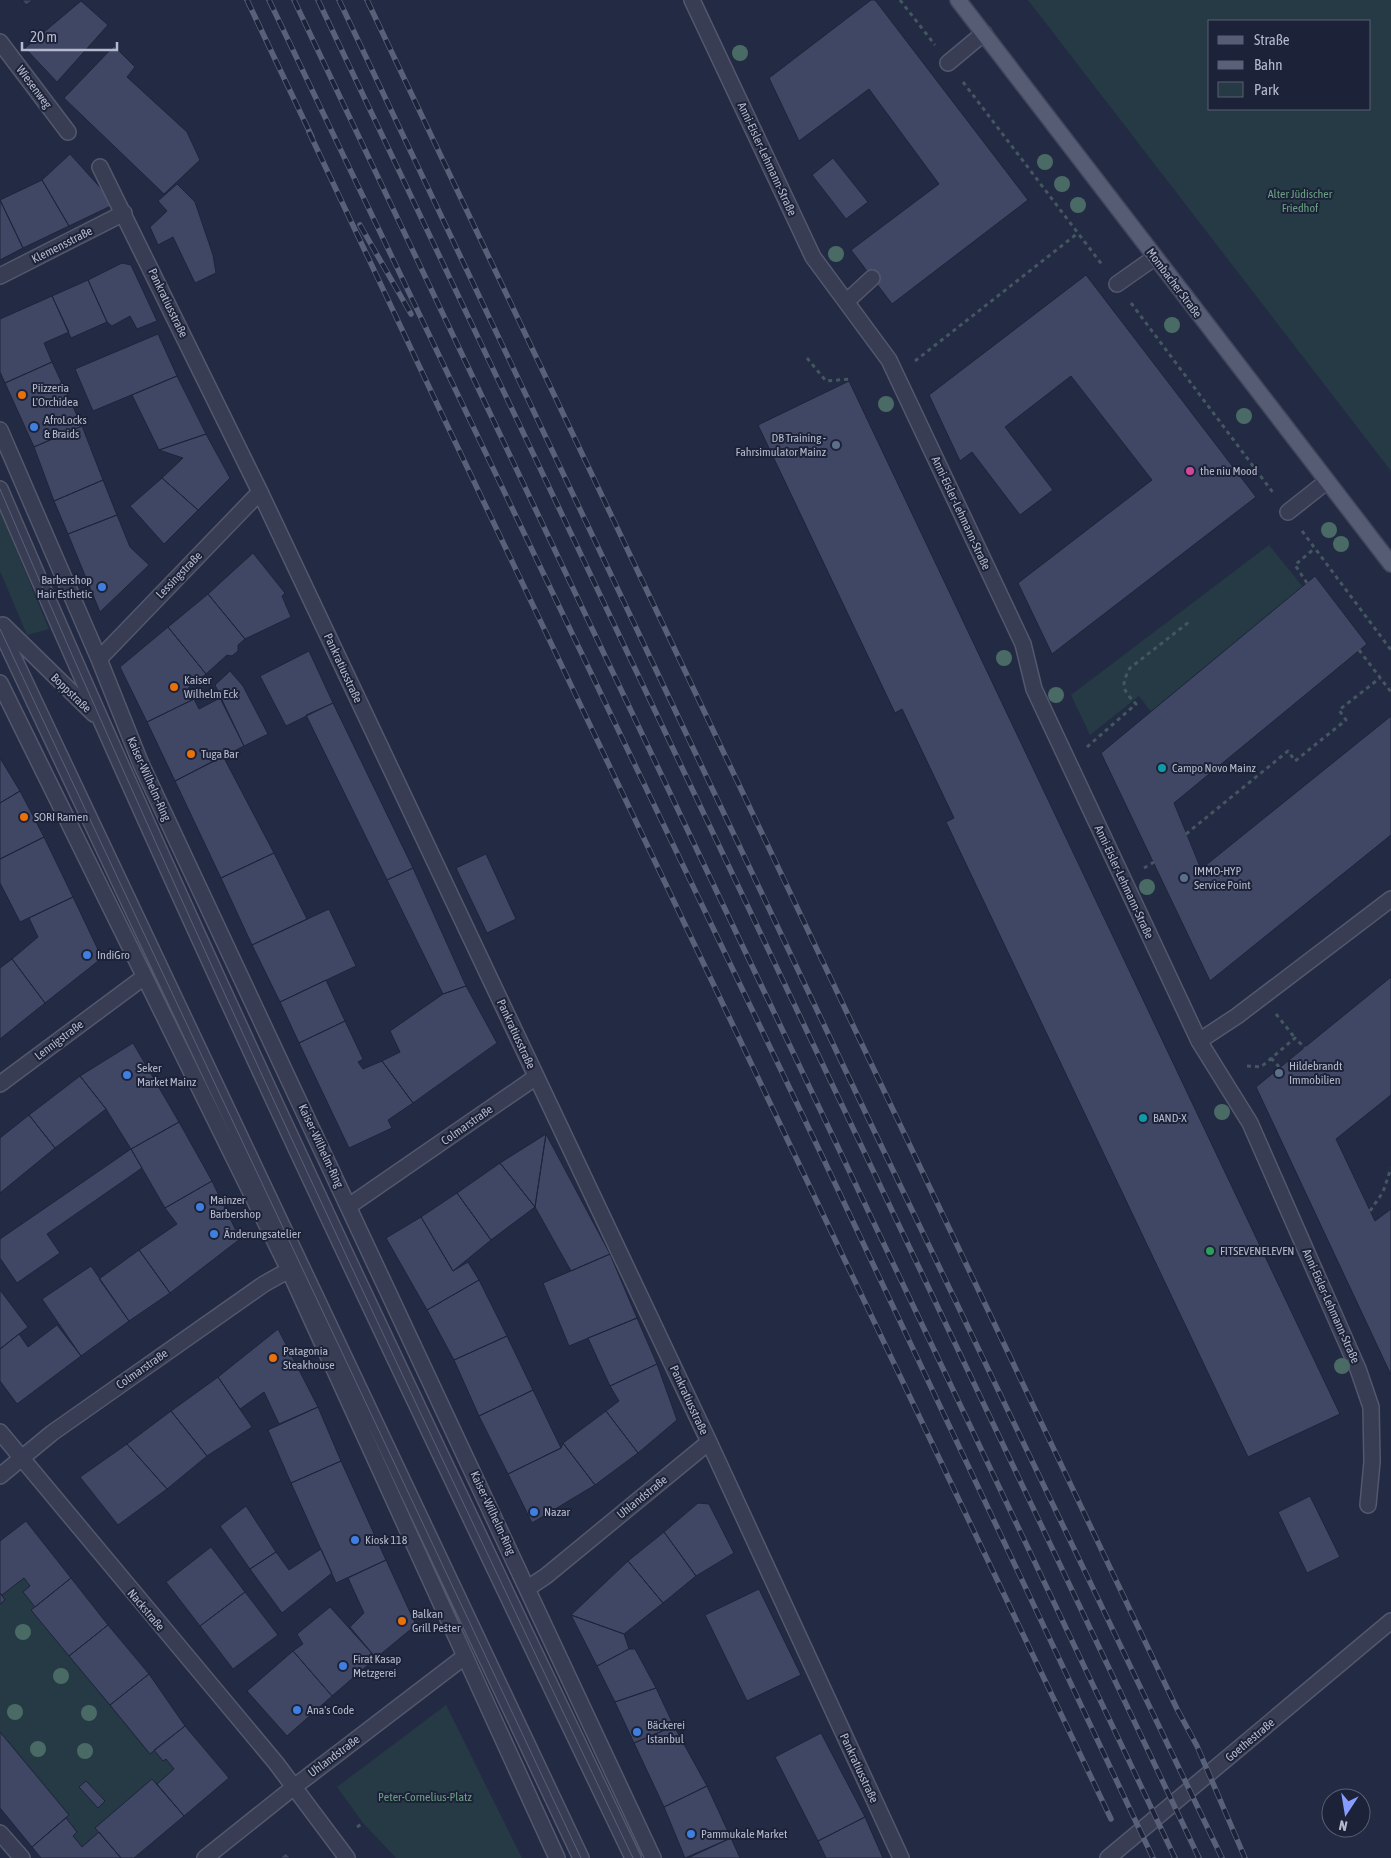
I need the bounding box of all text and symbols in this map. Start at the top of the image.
scale bar [22,20,118,52]
legend [1208,20,1371,110]
text: 20 m [30,28,57,45]
text: Straße [1254,31,1290,48]
text: Bahn [1254,56,1283,73]
street label: Wiesenweg [13,63,55,112]
text: Park [1254,81,1279,98]
street label: Anni-Eisler-Lehmann-Straße [735,100,799,218]
park label: Alter Jüdischer Friedhof [1268,187,1333,215]
street label: Klemensstraße [29,224,95,266]
street label: Mombacher Straße [1143,246,1205,320]
street label: Pankratiusstraße [145,266,191,340]
place label: Piizzeria L'Orchidea [32,381,78,409]
marker: Piizzeria L'Orchidea [16,389,28,401]
place label: AfroLocks & Braids [44,413,87,441]
marker: AfroLocks & Braids [28,421,40,433]
place label: DB Training - Fahrsimulator Mainz [736,431,827,459]
marker: DB Training - Fahrsimulator Mainz [830,439,842,451]
street label: Anni-Eisler-Lehmann-Straße [929,454,993,572]
place label: the niu Mood [1200,464,1257,478]
marker: the niu Mood [1184,465,1196,477]
street label: Lessingstraße [153,549,205,601]
place label: Barbershop Hair Esthetic [37,573,93,601]
marker: Barbershop Hair Esthetic [96,581,108,593]
street label: Pankratiusstraße [321,631,365,705]
street label: Boppstraße [48,670,94,716]
place label: Kaiser Wilhelm Eck [184,673,239,701]
marker: Kaiser Wilhelm Eck [168,681,180,693]
street label: Kaiser-Wilhelm-Ring [124,735,174,824]
place label: Tuga Bar [201,747,239,761]
marker: Tuga Bar [185,748,197,760]
place label: Campo Novo Mainz [1172,761,1257,775]
marker: Campo Novo Mainz [1156,762,1168,774]
place label: SORI Ramen [34,810,88,824]
marker: SORI Ramen [18,811,30,823]
street label: Anni-Eisler-Lehmann-Straße [1092,823,1156,941]
place label: IMMO-HYP Service Point [1194,864,1251,892]
marker: IMMO-HYP Service Point [1178,872,1190,884]
place label: IndiGro [97,948,130,962]
marker: IndiGro [81,949,93,961]
street label: Pankratiusstraße [494,997,538,1071]
street label: Lennigstraße [32,1017,86,1063]
place label: Hildebrandt Immobilien [1289,1059,1343,1087]
place label: Seker Market Mainz [137,1061,197,1089]
marker: Hildebrandt Immobilien [1273,1067,1285,1079]
marker: Seker Market Mainz [121,1069,133,1081]
street label: Kaiser-Wilhelm-Ring [295,1102,347,1191]
street label: Colmarstraße [439,1102,495,1148]
place label: BAND-X [1153,1111,1187,1125]
marker: BAND-X [1137,1112,1149,1124]
place label: Mainzer Barbershop [210,1193,261,1221]
marker: Mainzer Barbershop [194,1201,206,1213]
place label: Änderungsatelier [224,1227,301,1241]
marker: Änderungsatelier [208,1228,220,1240]
place label: FITSEVENELEVEN [1220,1244,1294,1258]
marker: FITSEVENELEVEN [1204,1245,1216,1257]
street label: Anni-Eisler-Lehmann-Straße [1299,1247,1363,1365]
place label: Patagonia Steakhouse [283,1344,335,1372]
street label: Colmarstraße [114,1346,170,1392]
marker: Patagonia Steakhouse [267,1352,279,1364]
street label: Pankratiusstraße [667,1363,711,1437]
street label: Kaiser-Wilhelm-Ring [467,1469,519,1558]
street label: Uhlandstraße [614,1472,670,1522]
place label: Nazar [544,1505,571,1519]
marker: Nazar [528,1506,540,1518]
place label: Kiosk 118 [365,1533,408,1547]
marker: Kiosk 118 [349,1534,361,1546]
street label: Nackstraße [125,1586,167,1634]
place label: Balkan Grill Pešter [412,1607,461,1635]
marker: Balkan Grill Pešter [396,1615,408,1627]
place label: Firat Kasap Metzgerei [353,1652,402,1680]
marker: Firat Kasap Metzgerei [337,1660,349,1672]
place label: Ana's Code [307,1703,354,1717]
marker: Ana's Code [291,1704,303,1716]
street label: Goethestraße [1223,1715,1277,1765]
place label: Bäckerei Istanbul [647,1718,685,1746]
marker: Bäckerei Istanbul [631,1726,643,1738]
street label: Pankratiusstraße [837,1731,881,1805]
street label: Uhlandstraße [305,1732,363,1780]
north arrow [1321,1788,1371,1838]
park label: Peter-Cornelius-Platz [378,1790,473,1804]
text: N [1338,1817,1349,1834]
place label: Pammukale Market [701,1827,788,1841]
marker: Pammukale Market [685,1828,697,1840]

